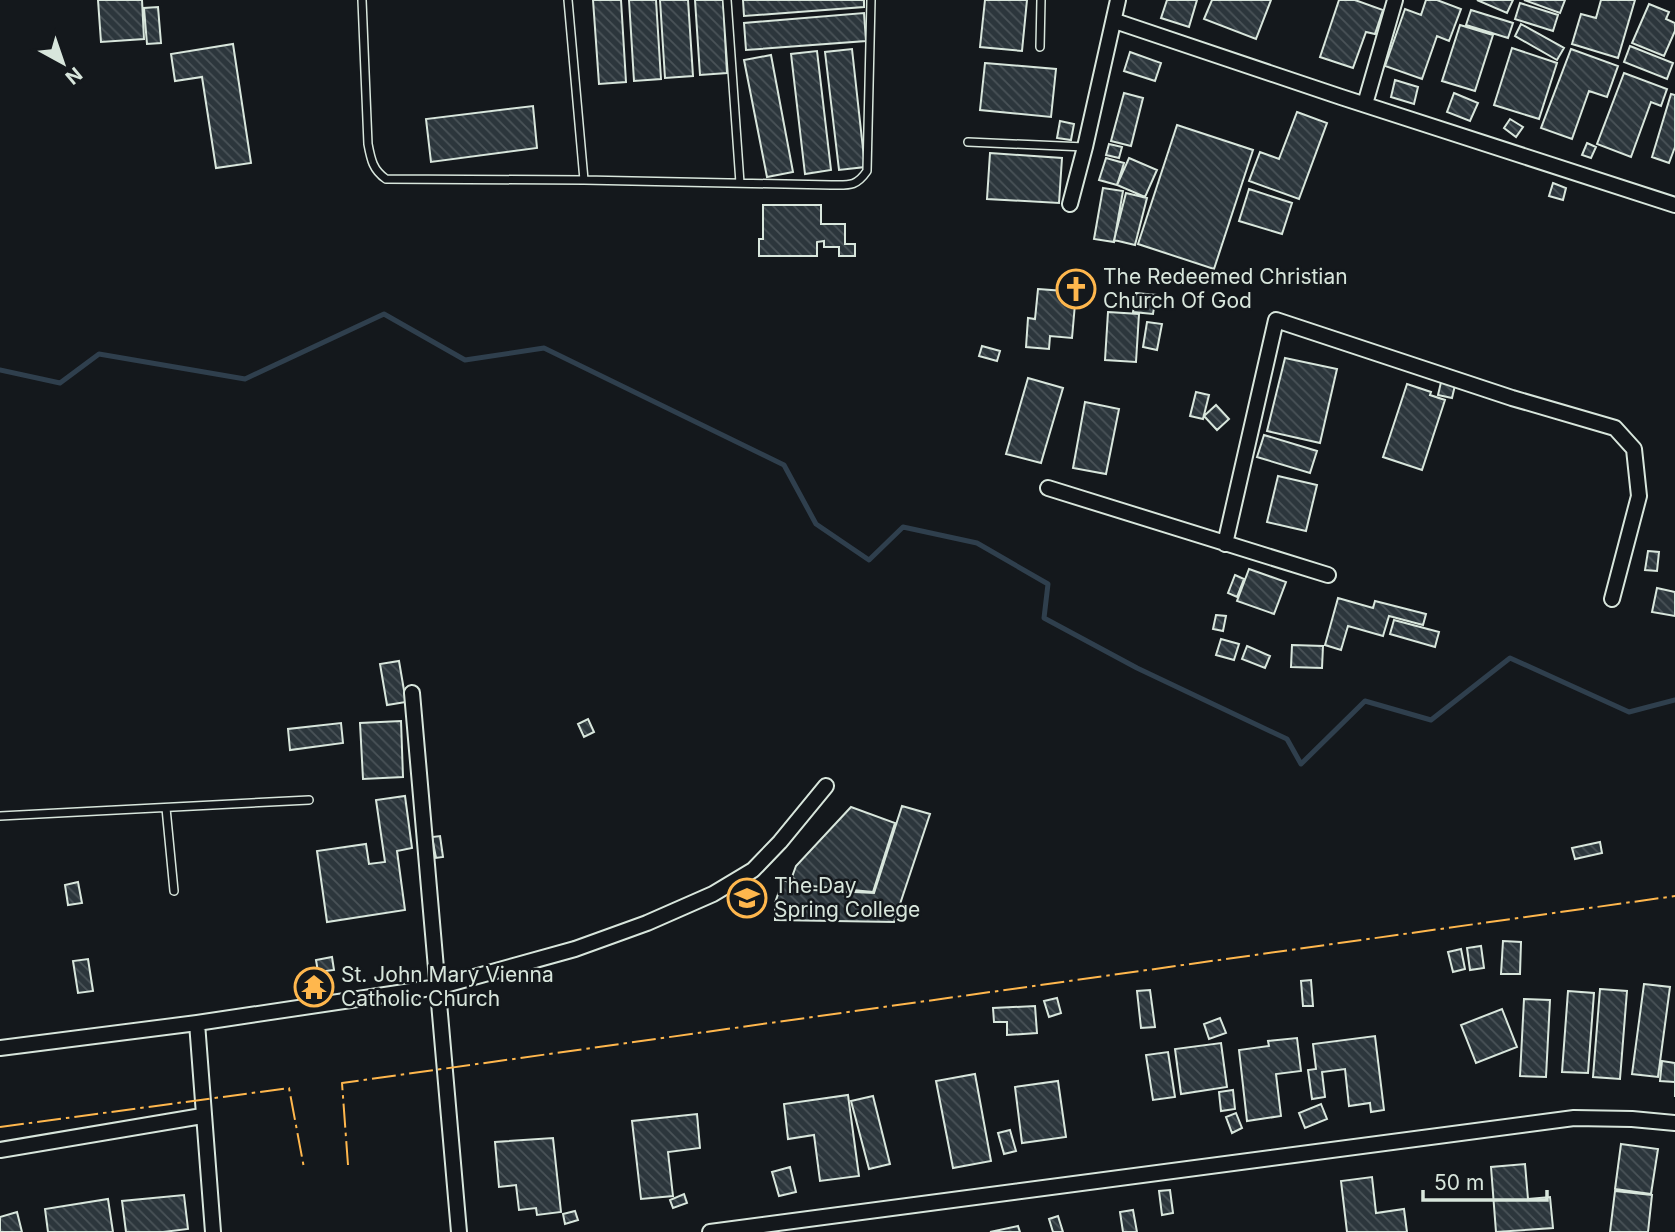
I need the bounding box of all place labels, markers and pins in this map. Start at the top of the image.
place label: The Redeemed Christian Church Of God [1103,264,1348,313]
church icon: The Redeemed Christian Church Of God [1055,268,1097,310]
place label: The Day Spring College [774,873,920,922]
school or university icon: The Day Spring College [726,877,768,919]
place label: St. John Mary Vienna Catholic Church [341,962,554,1011]
temple icon: St. John Mary Vienna Catholic Church [293,966,335,1008]

